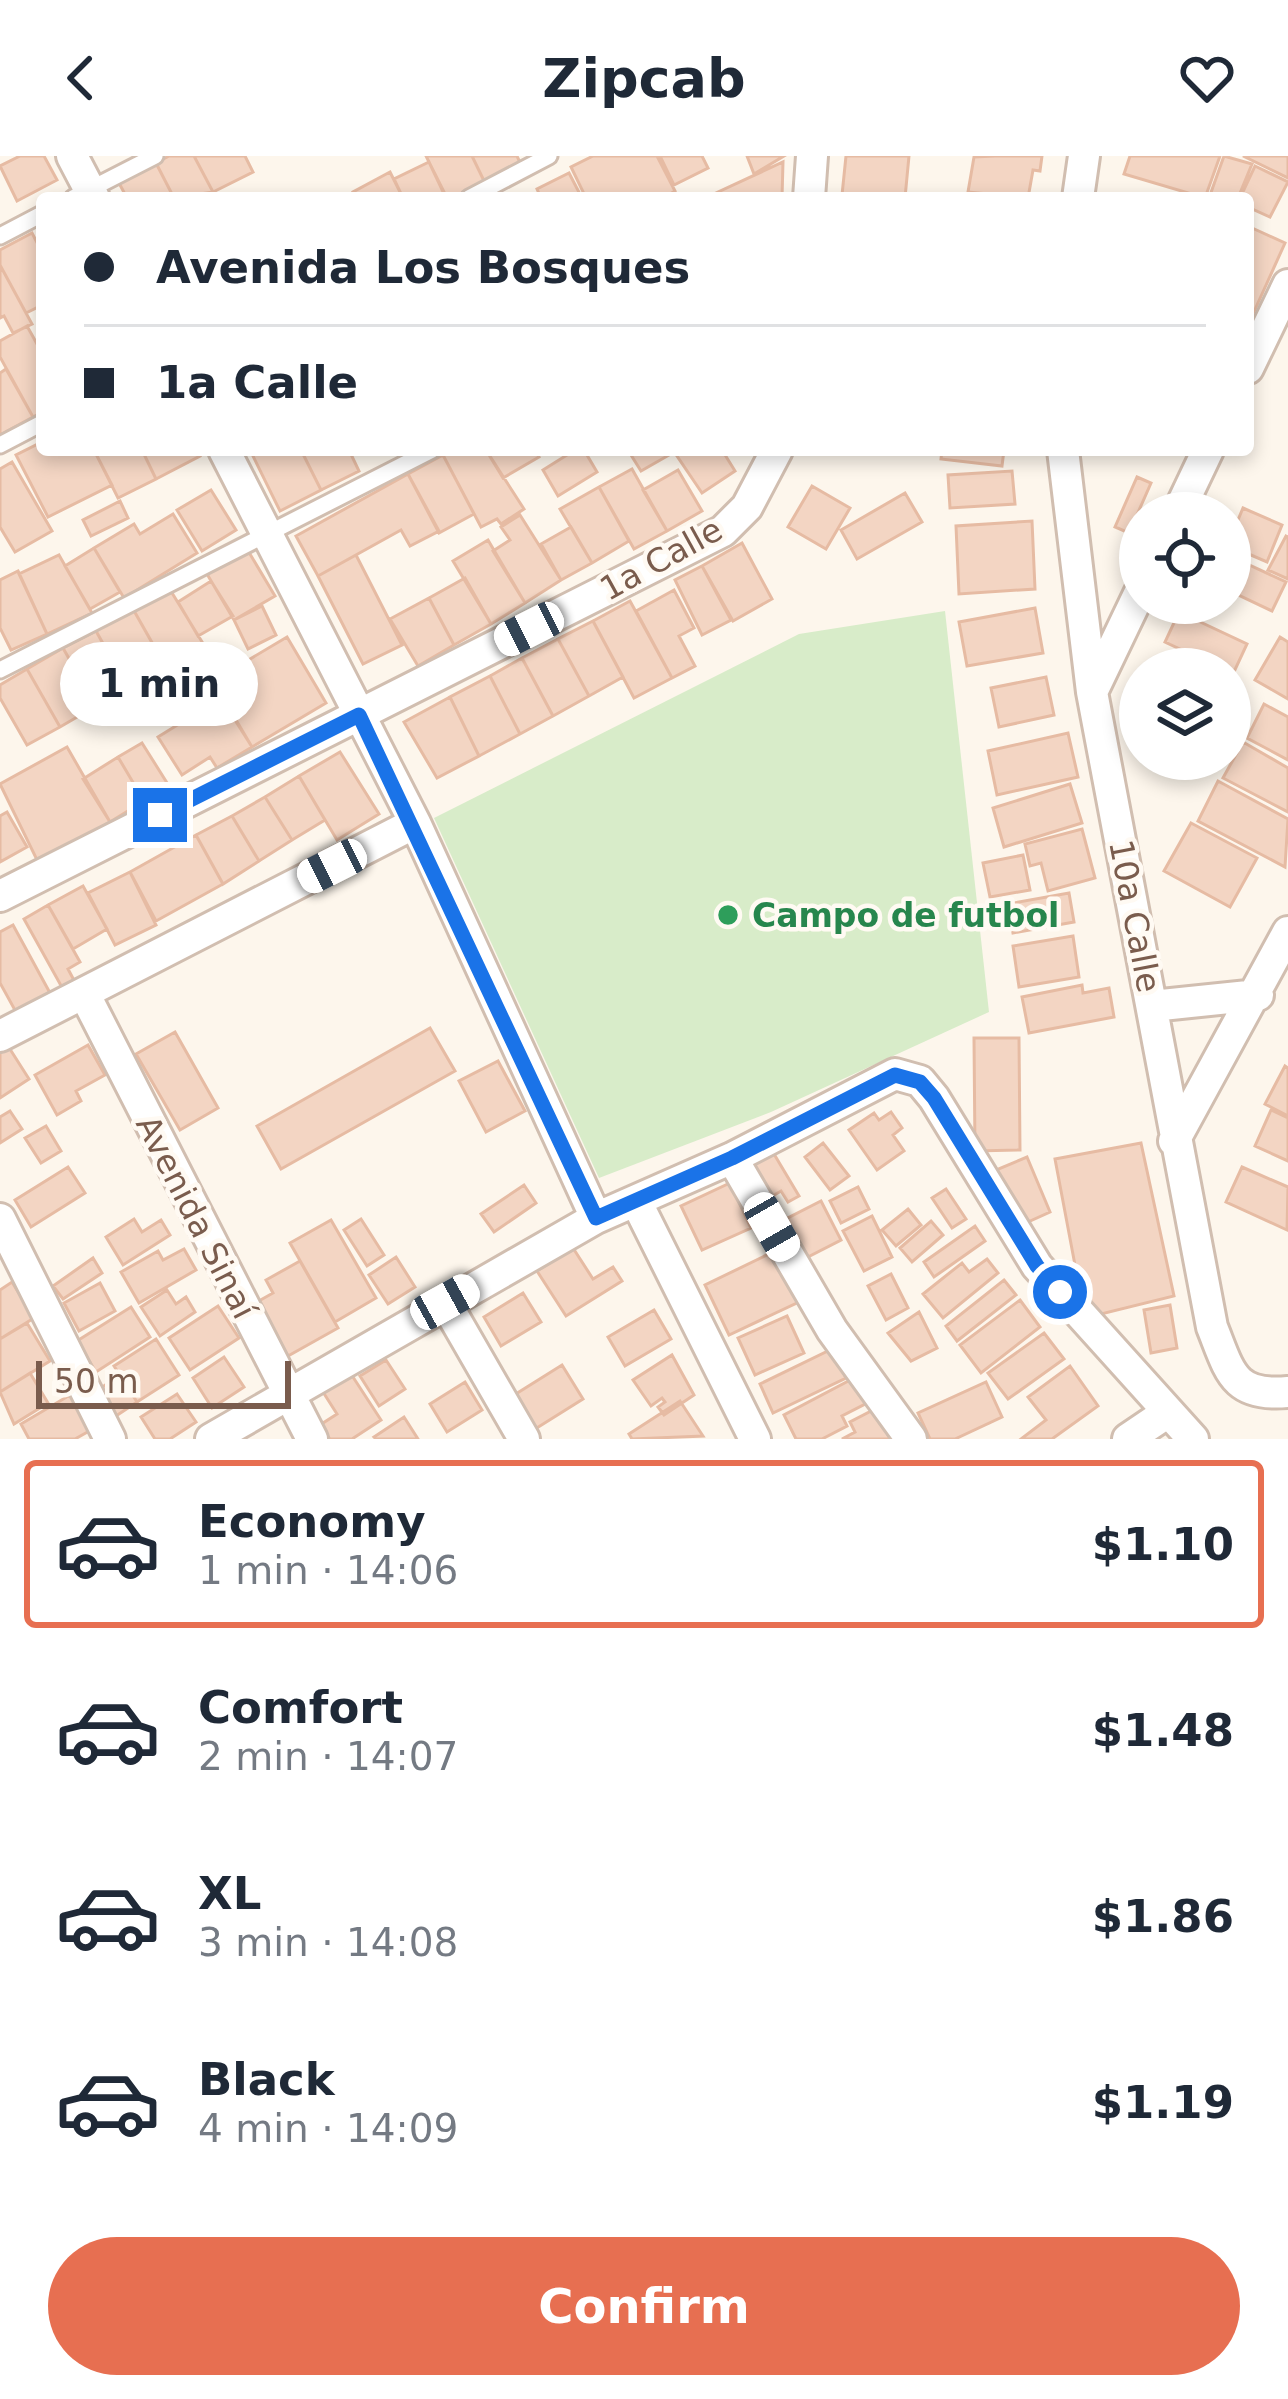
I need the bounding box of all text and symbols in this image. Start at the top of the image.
icon: back [48,45,114,111]
icon: heart [1174,45,1240,111]
text: Zipcab [542,47,746,110]
text: Avenida Los Bosques [156,241,690,294]
text: 1a Calle [156,356,358,409]
map controls [1119,492,1251,780]
button: locate [1119,492,1251,624]
street label: 1a Calle [593,510,729,608]
car [489,597,569,661]
callout: 1 min [61,641,259,725]
button: layers [1119,648,1251,780]
text: 1 min [98,661,220,706]
route end [133,788,187,842]
car [292,834,372,898]
street label: 10a Calle [1101,836,1169,996]
place label: Campo de futbol [752,896,1059,935]
marker: Campo de futbol [715,902,741,928]
street label: Avenida Sinaí [128,1109,265,1327]
car [738,1187,806,1267]
route start [1033,1265,1087,1319]
car [405,1269,485,1335]
scale bar [36,1355,291,1408]
text: 50 m [54,1362,139,1401]
icon: car [54,1490,162,1598]
text: Economy [198,1495,426,1548]
text: $1.10 [1092,1518,1234,1571]
text: 1 min · 14:06 [198,1548,458,1593]
icon: car [54,1676,162,1784]
text: Comfort [198,1681,403,1734]
text: $1.48 [1092,1704,1234,1757]
text: 2 min · 14:07 [198,1734,458,1779]
icon: car [54,1862,162,1970]
text: XL [198,1867,261,1920]
text: $1.86 [1092,1890,1234,1943]
text: 3 min · 14:08 [198,1920,458,1965]
icon: car [54,2048,162,2156]
text: Black [198,2053,335,2106]
text: $1.19 [1092,2076,1234,2129]
text: 4 min · 14:09 [198,2106,458,2151]
button: Confirm [48,2237,1240,2375]

